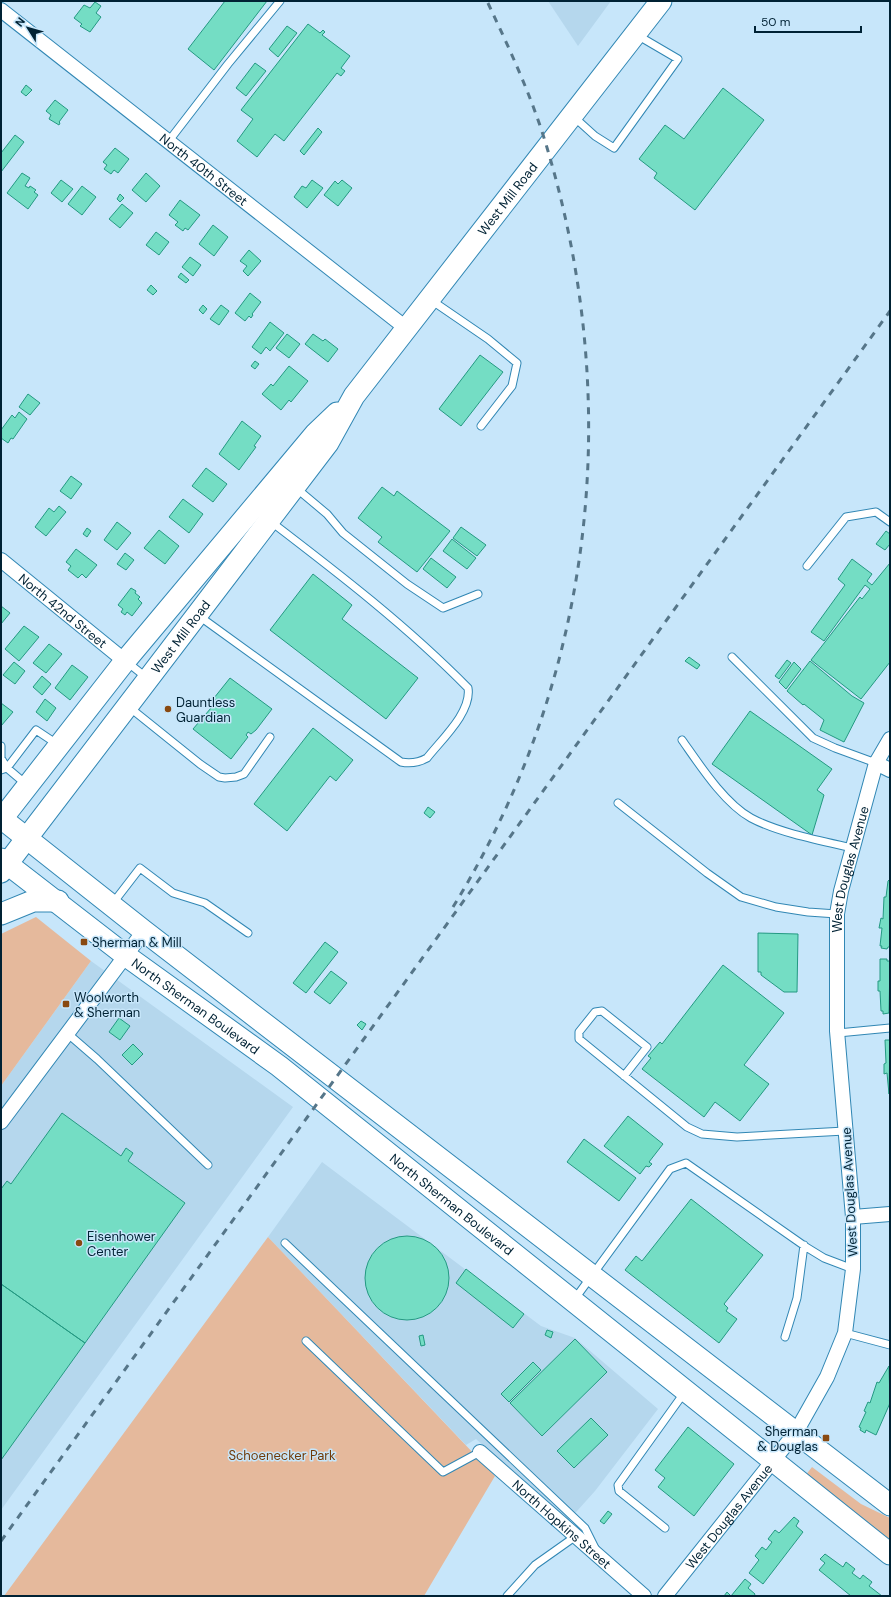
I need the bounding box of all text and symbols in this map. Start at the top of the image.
north arrow [8,8,48,48]
scale bar [755,8,861,34]
text: 50 m [761,14,790,30]
text: N [12,15,28,29]
street label: North 40th Street [156,130,251,210]
street label: West Mill Road [474,159,541,239]
street label: North 42nd Street [15,570,110,652]
street label: West Mill Road [147,597,214,677]
place label: Dauntless Guardian [176,694,235,726]
marker: Dauntless Guardian [163,704,173,714]
street label: West Douglas Avenue [829,804,873,933]
place label: Sherman & Mill [92,934,182,951]
marker: Sherman & Mill [79,937,89,947]
street label: North Sherman Boulevard [128,955,263,1058]
place label: Woolworth & Sherman [74,989,140,1021]
marker: Woolworth & Sherman [61,999,71,1009]
street label: West Douglas Avenue [838,1127,861,1257]
street label: North Sherman Boulevard [386,1150,517,1259]
place label: Eisenhower Center [87,1228,156,1260]
marker: Eisenhower Center [74,1238,84,1248]
place label: Sherman & Douglas [757,1423,818,1455]
marker: Sherman & Douglas [821,1433,831,1443]
park label: Schoenecker Park [228,1447,336,1464]
street label: West Douglas Avenue [682,1461,776,1573]
street label: North Hopkins Street [508,1476,615,1572]

